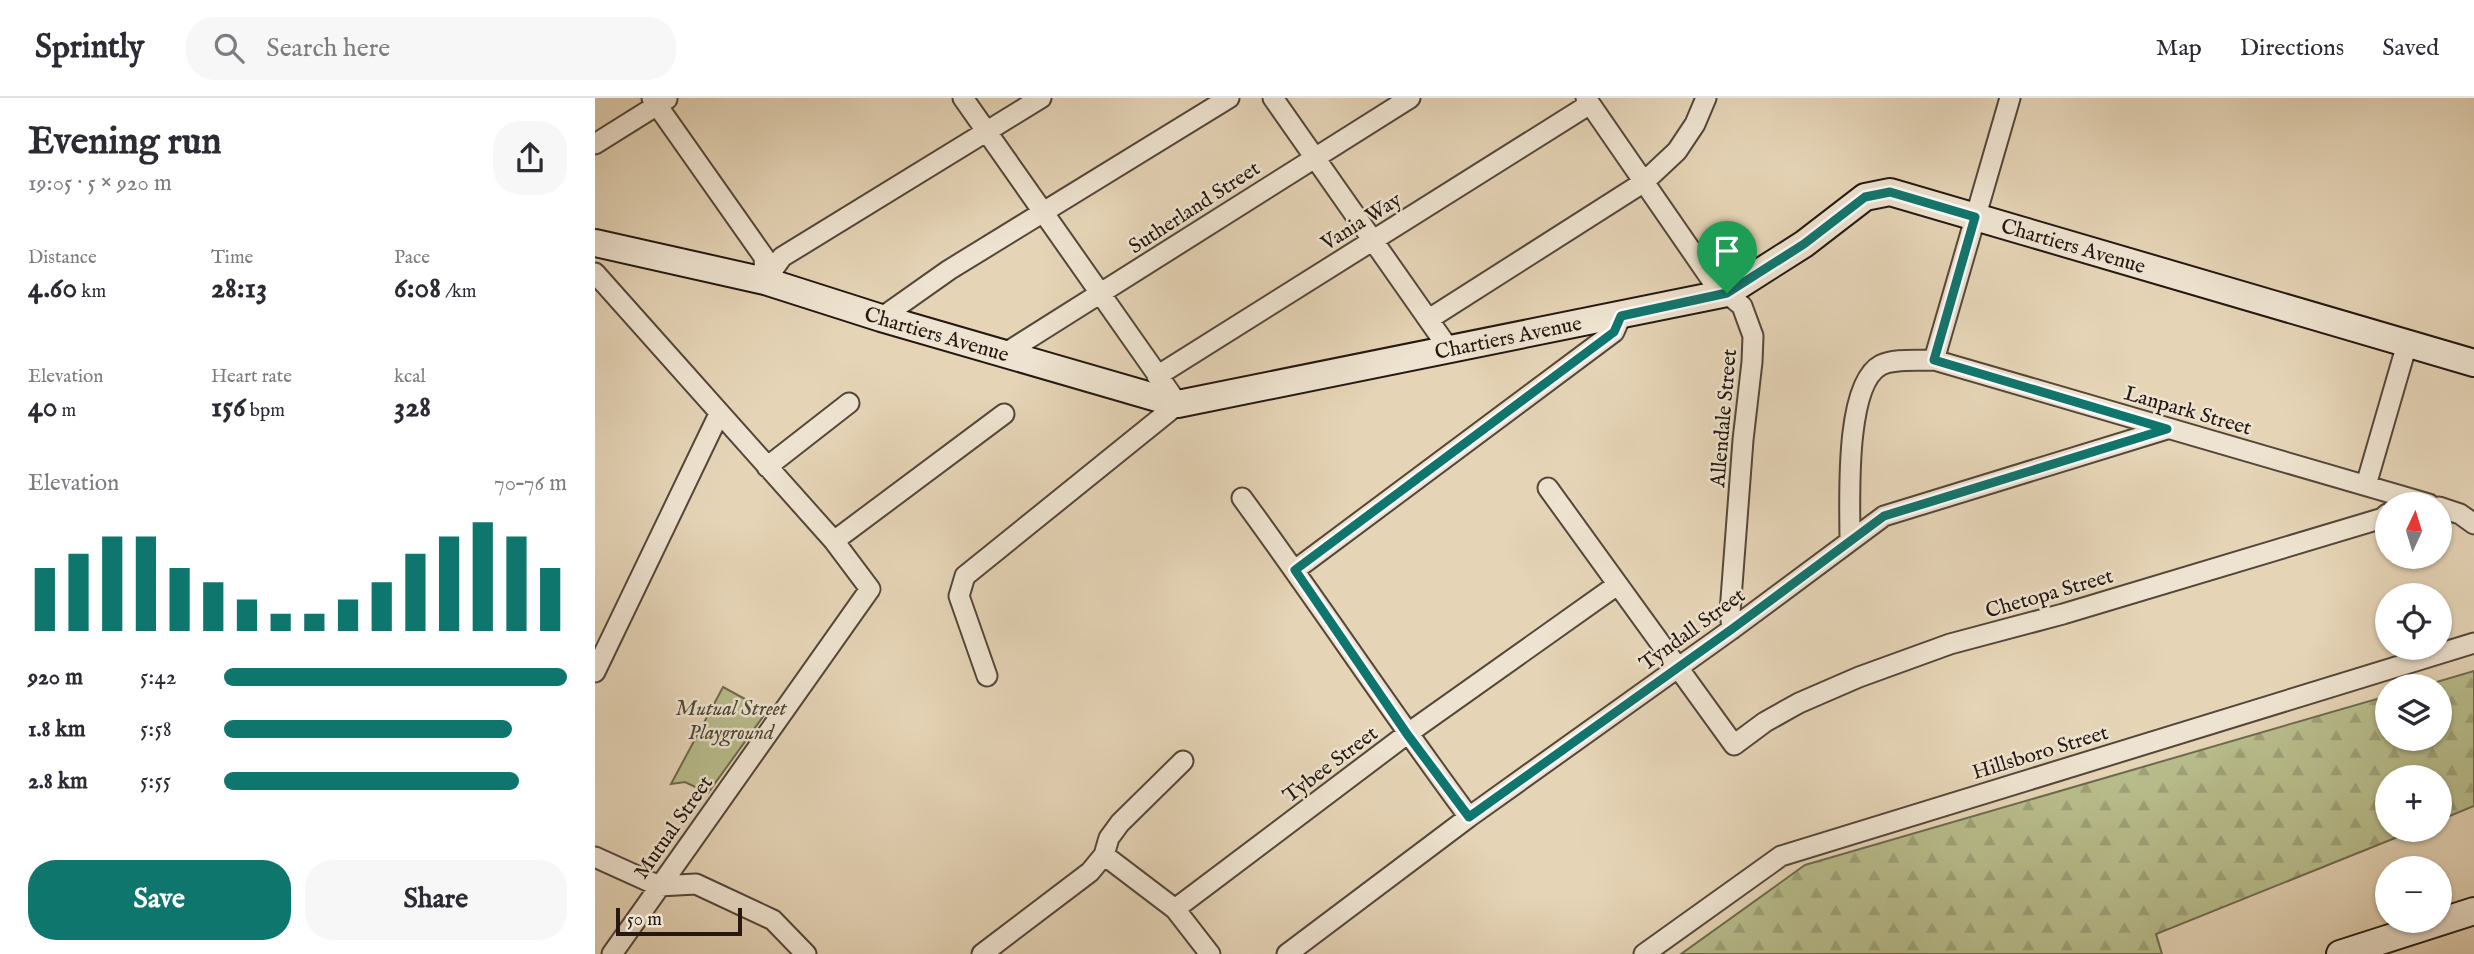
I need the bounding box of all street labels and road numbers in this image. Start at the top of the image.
street label: Sutherland Street [1124,156,1266,261]
street label: Vania Way [1316,187,1408,258]
street label: Chartiers Avenue [1997,213,2149,281]
street label: Chartiers Avenue [861,302,1012,369]
street label: Chartiers Avenue [1433,311,1585,367]
street label: Allendale Street [1705,348,1744,489]
street label: Lanpark Street [2121,380,2254,443]
street label: Chetopa Street [1983,563,2116,626]
street label: Tyndall Street [1635,583,1751,678]
street label: Hillsboro Street [1969,720,2112,787]
street label: Tybee Street [1278,721,1384,810]
street label: Mutual Street [629,771,720,885]

